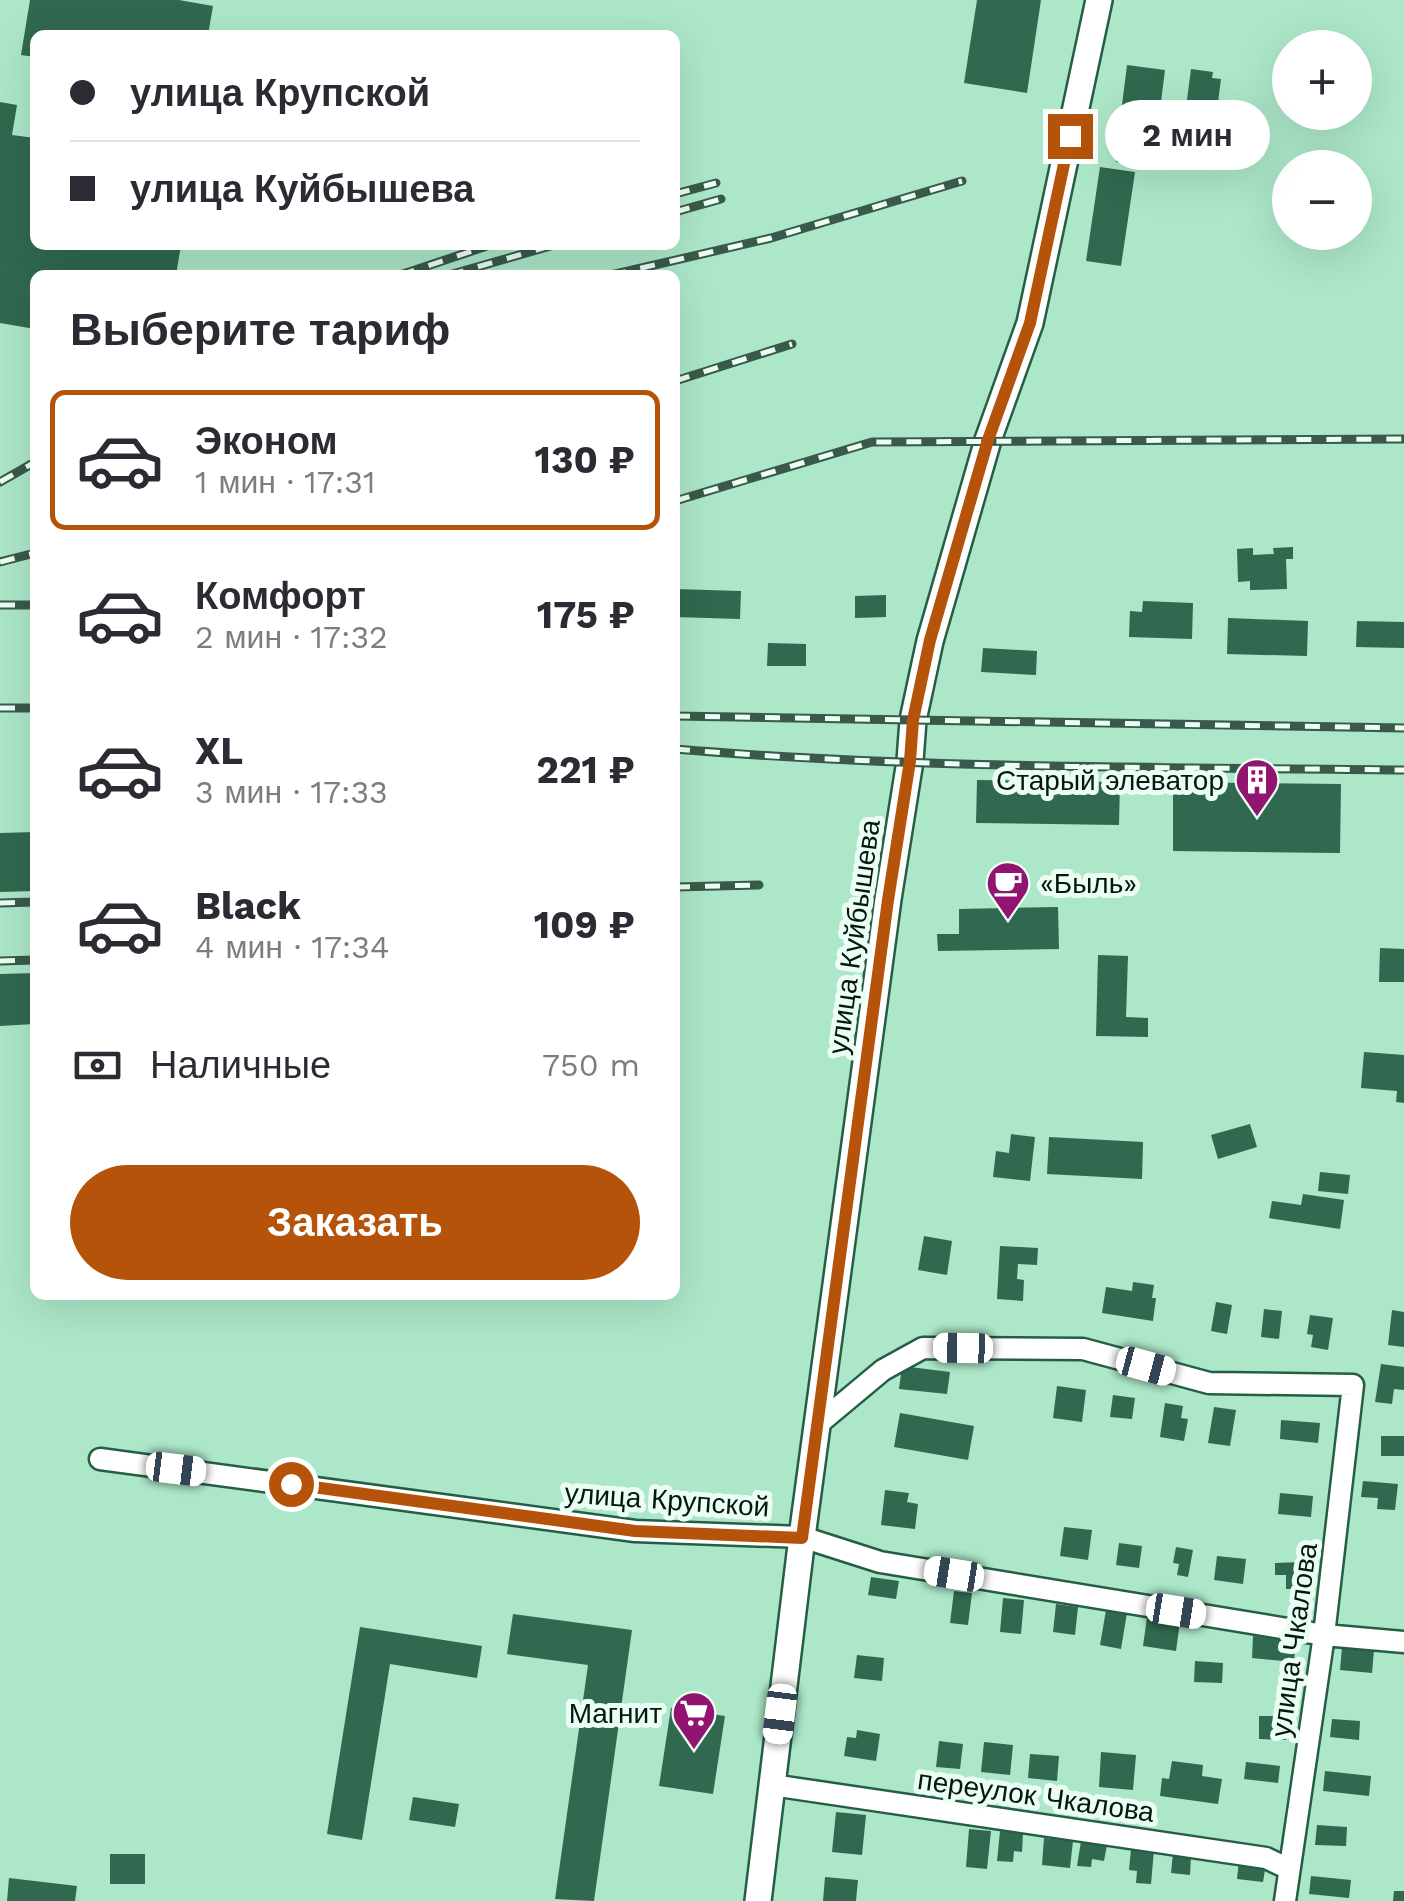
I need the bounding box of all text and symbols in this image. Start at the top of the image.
map controls [1272,30,1372,250]
button: + [1272,30,1372,130]
text: улица Крупской [130,71,430,115]
callout: 2 мин [1105,101,1270,171]
route end [1048,114,1093,159]
text: 2 мин [1142,116,1233,154]
button: − [1272,150,1372,250]
text: улица Куйбышева [130,167,474,211]
text: Выберите тариф [70,303,450,356]
icon: car [75,415,165,505]
text: Эконом [195,419,338,463]
text: 130 ₽ [535,438,635,482]
text: 1 мин · 17:31 [195,463,375,501]
icon: car [75,570,165,660]
text: Комфорт [195,574,366,618]
text: 175 ₽ [537,593,635,637]
text: 2 мин · 17:32 [195,618,388,656]
icon: car [75,725,165,815]
text: XL [195,729,243,773]
text: 221 ₽ [536,748,635,792]
building icon: Старый элеватор [1234,757,1280,818]
place label: Старый элеватор [996,764,1224,797]
text: 3 мин · 17:33 [195,773,388,811]
street label: улица Куйбышева [821,817,887,1057]
cafe icon: «Быль» [985,860,1031,921]
place label: «Быль» [1040,867,1137,900]
icon: car [75,880,165,970]
text: Black [195,884,301,928]
text: 109 ₽ [534,903,635,947]
text: 4 мин · 17:34 [195,928,390,966]
icon: cash [70,1038,125,1093]
text: Наличные [150,1043,331,1087]
text: 750 m [542,1046,640,1084]
button: Заказать [70,1165,640,1280]
car [933,1332,993,1364]
car [1113,1344,1179,1388]
car [144,1450,208,1488]
route start [269,1462,314,1507]
street label: улица Крупской [564,1476,770,1524]
street label: улица Чкалова [1264,1540,1324,1739]
car [922,1554,986,1594]
car [1144,1591,1208,1631]
car [761,1682,799,1746]
supermarket icon: Магнит [671,1690,717,1751]
place label: Магнит [569,1697,662,1730]
street label: переулок Чкалова [916,1763,1157,1829]

